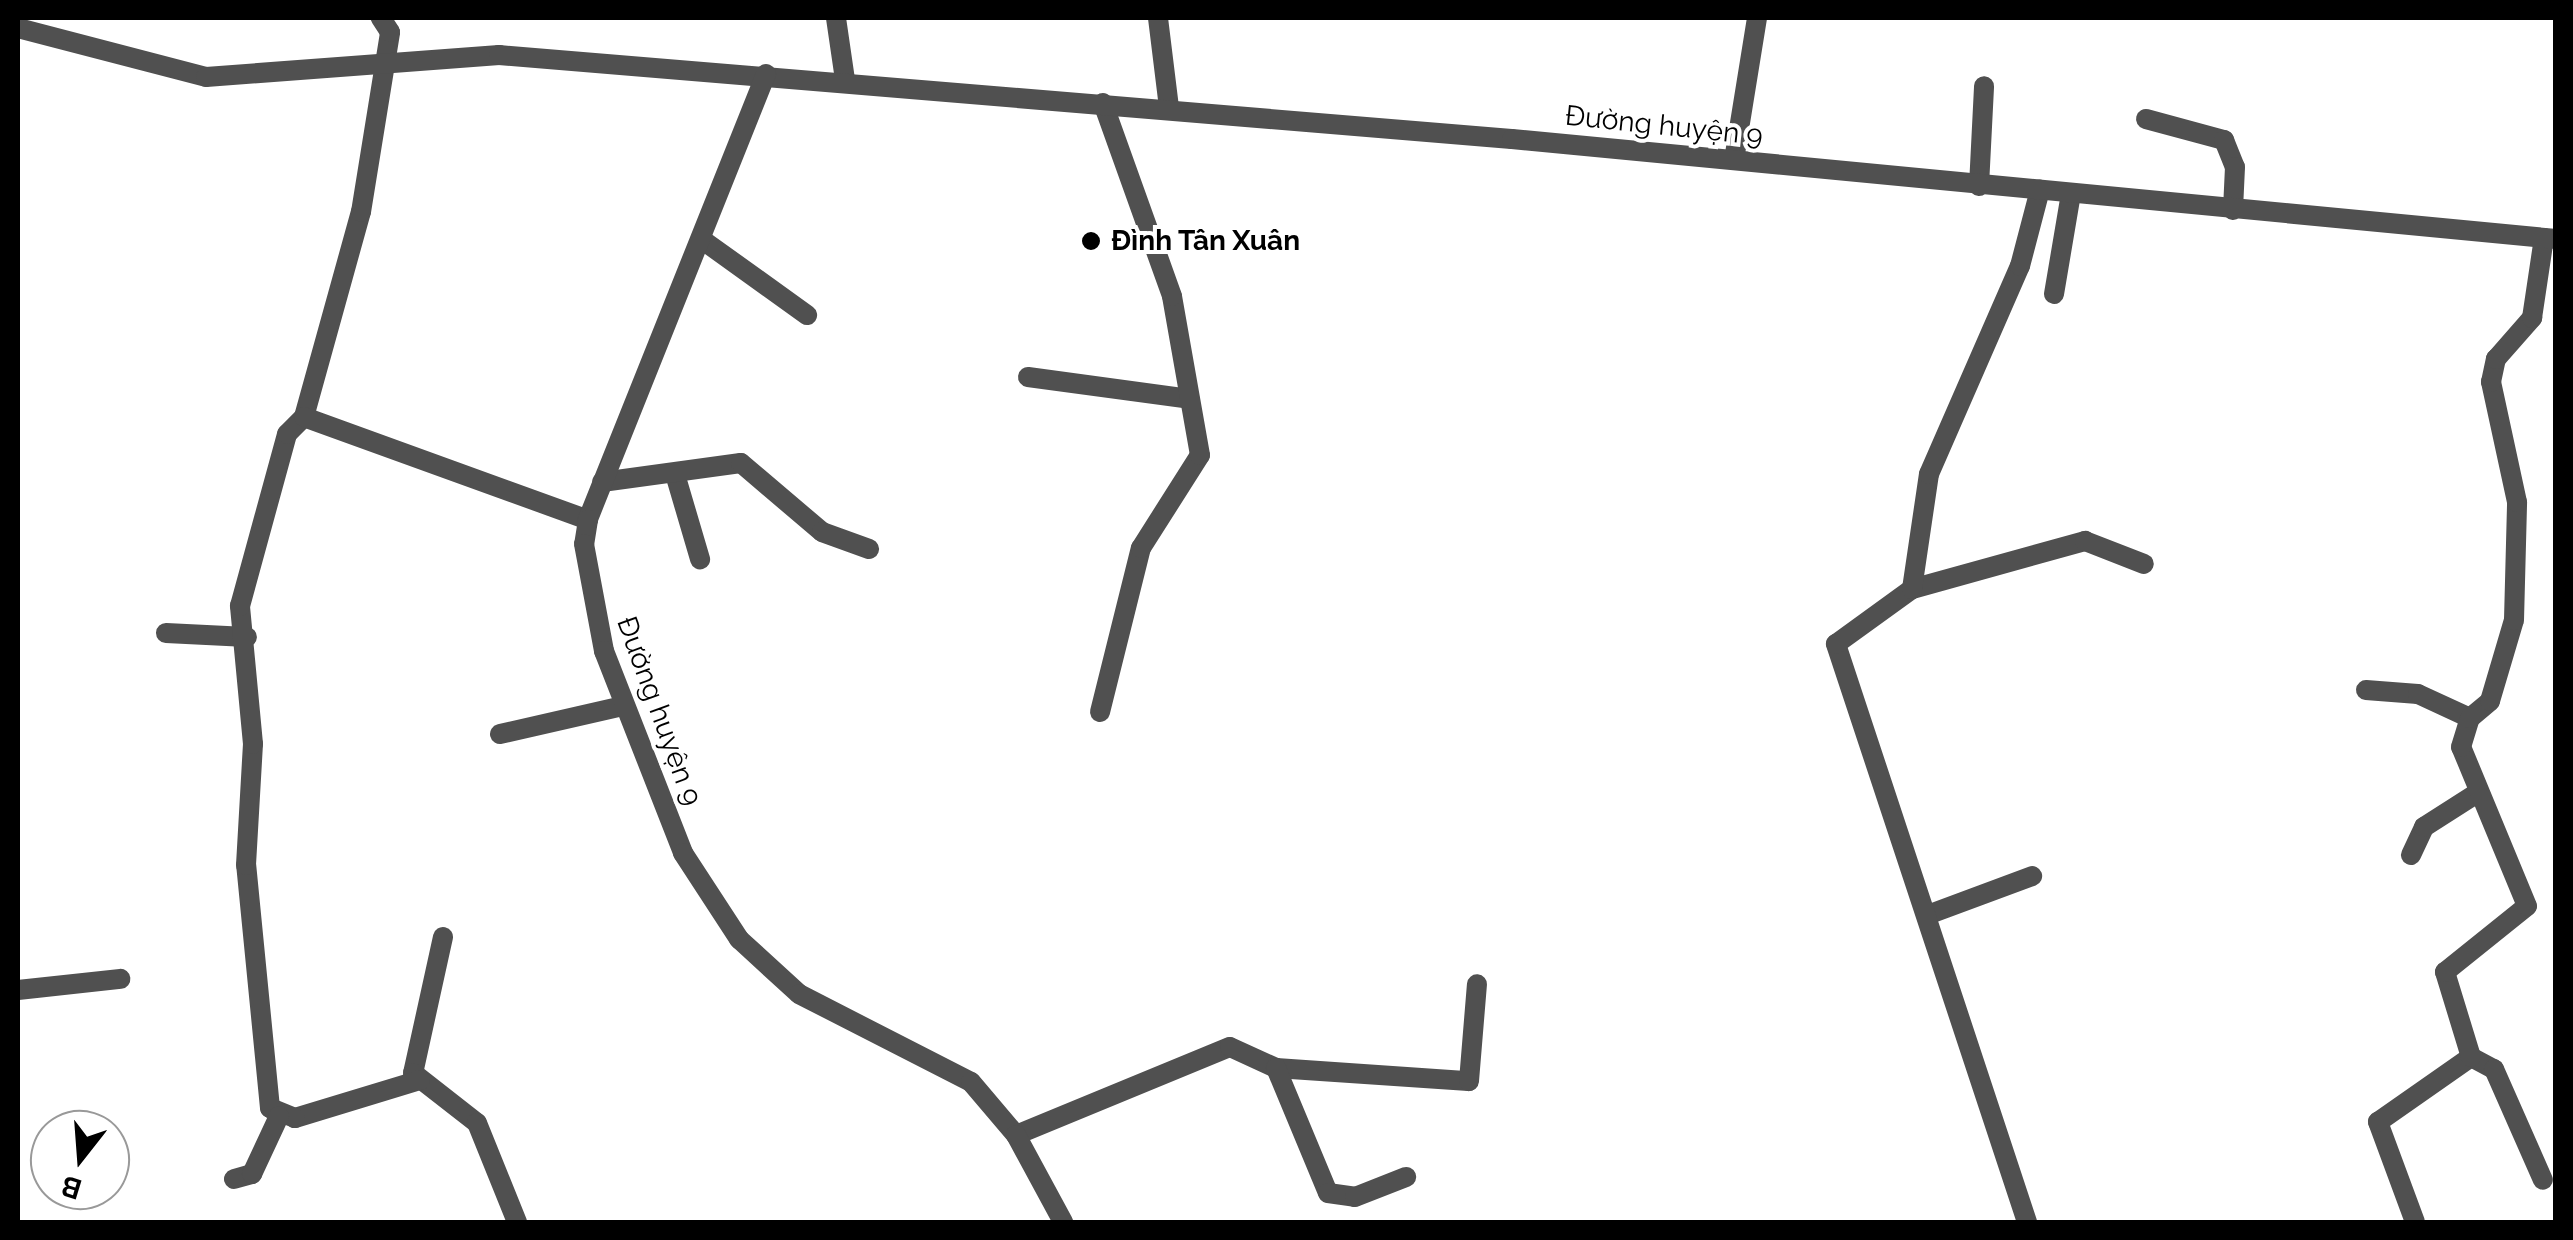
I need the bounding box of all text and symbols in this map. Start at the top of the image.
street label: Đường huyện 9 [1563,99,1765,153]
place label: Đình Tân Xuân [1111,224,1301,258]
marker: Đình Tân Xuân [1080,230,1102,252]
street label: Đường huyện 9 [609,612,709,810]
north arrow [30,1110,130,1210]
text: B [58,1169,86,1206]

